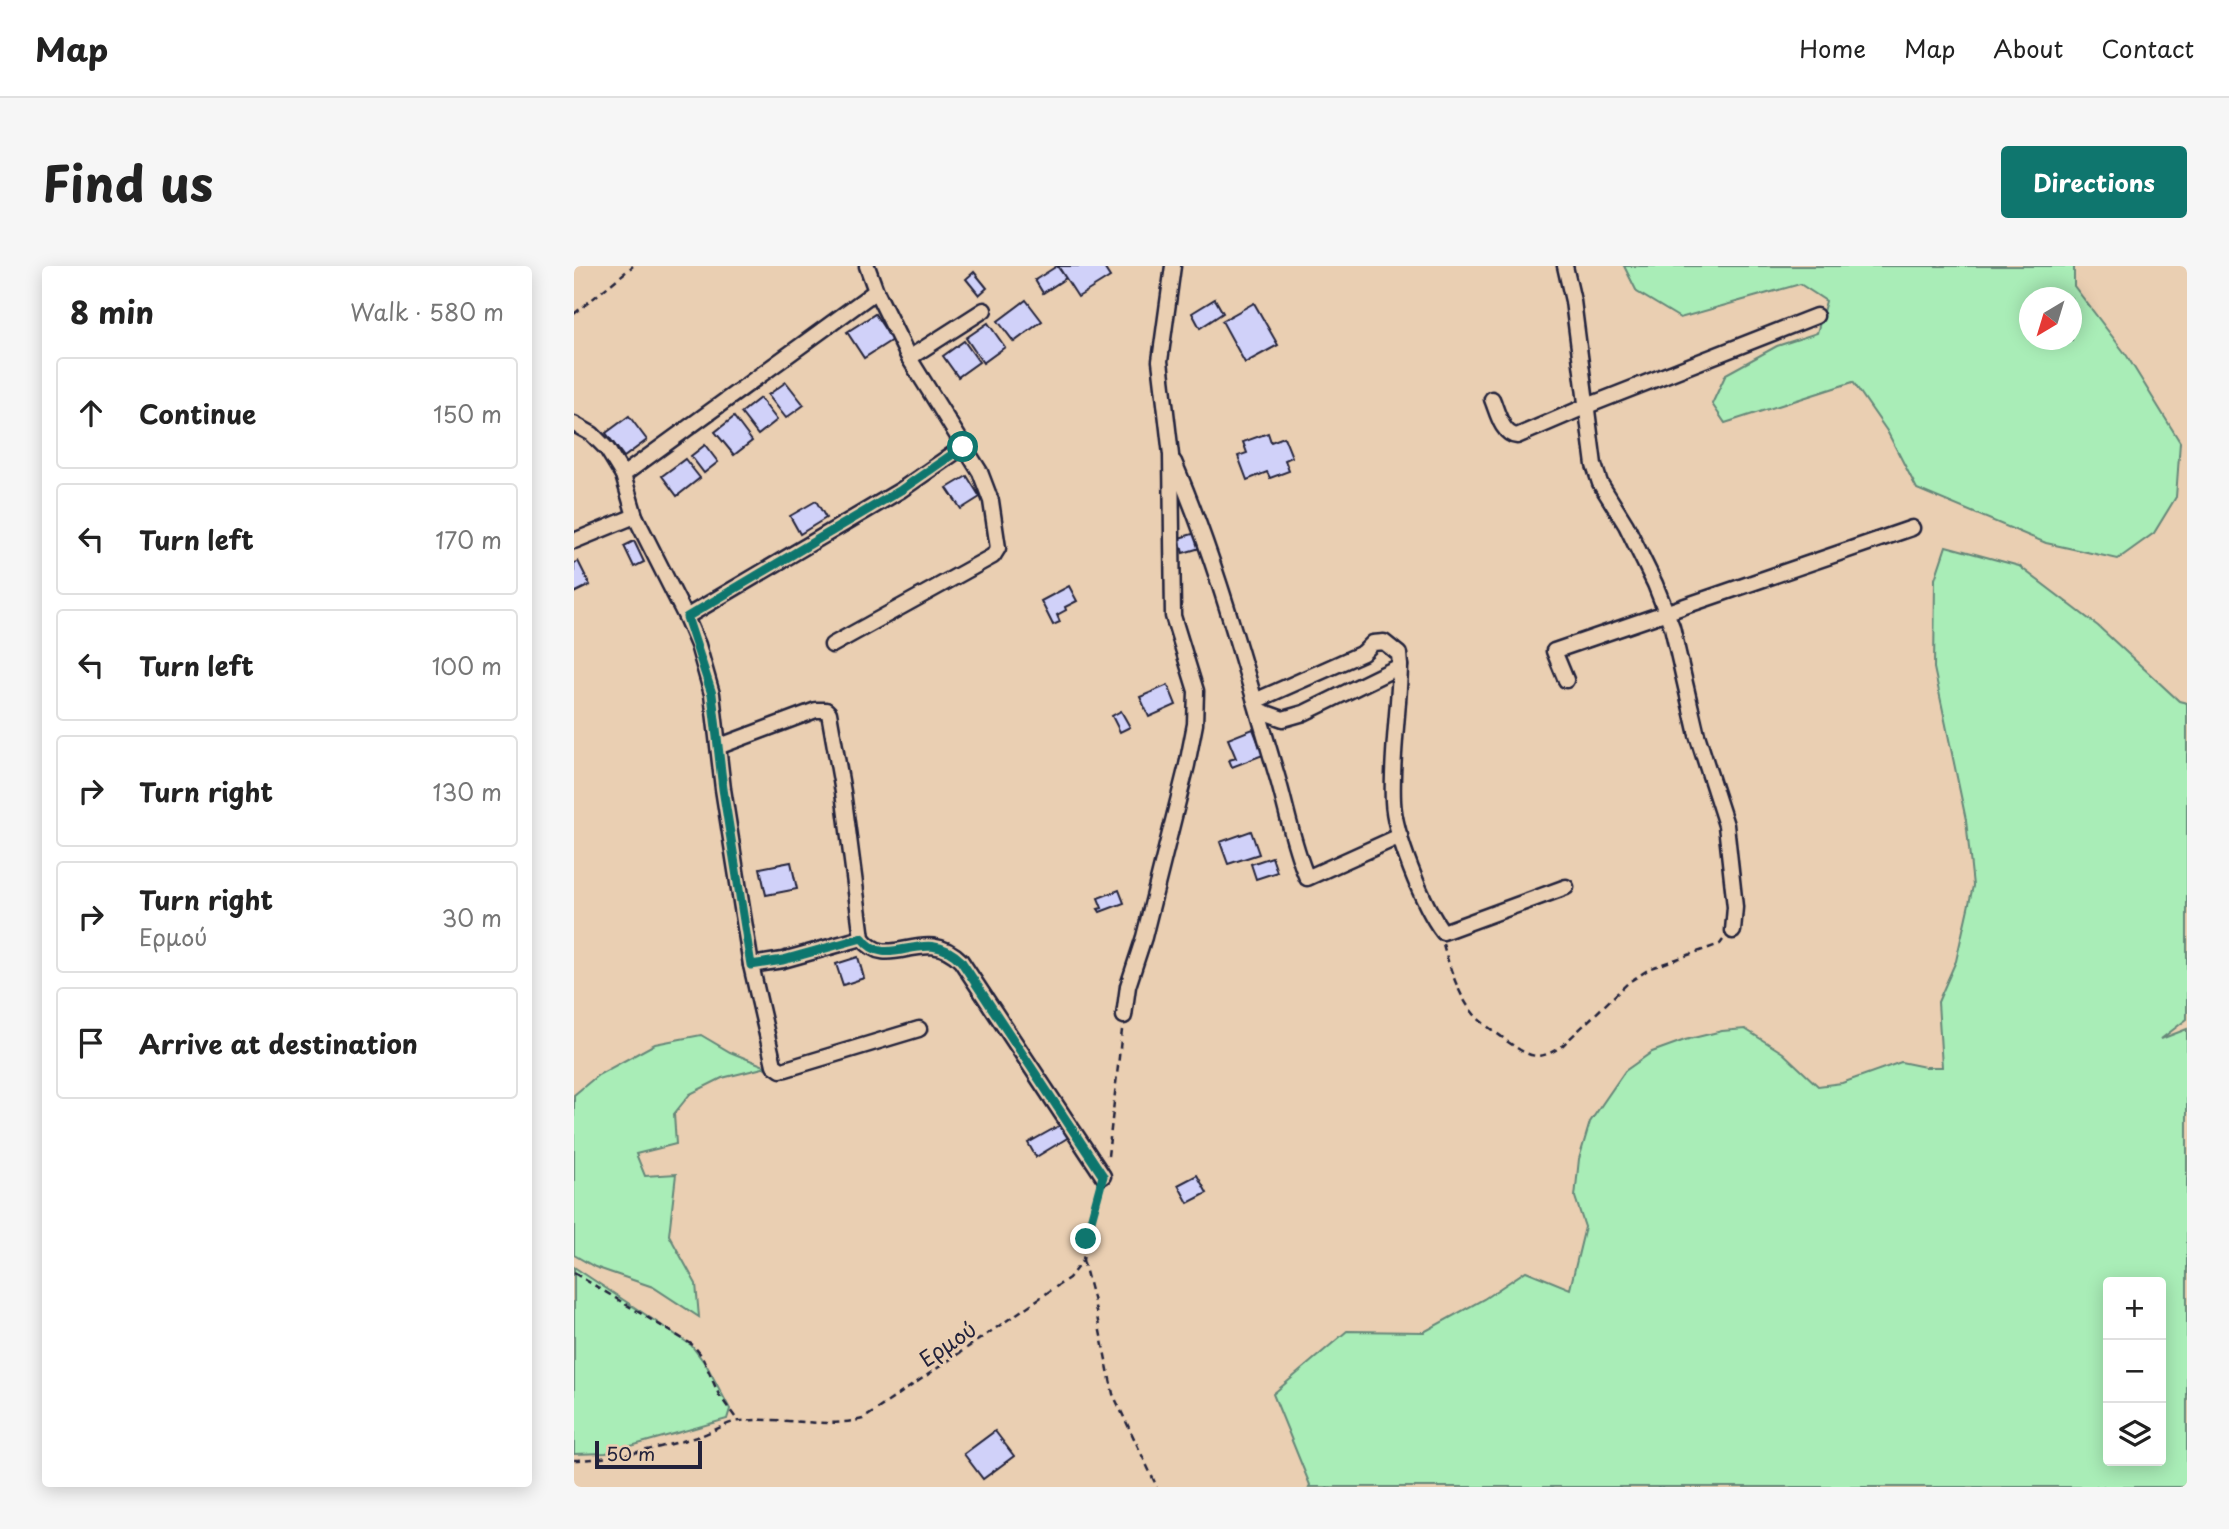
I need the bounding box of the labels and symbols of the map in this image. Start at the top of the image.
north arrow [2019,287,2082,350]
route start [947,431,978,462]
route end [1070,1223,1101,1254]
street label: Ερμού [912,1312,982,1374]
scale bar [595,1438,702,1470]

